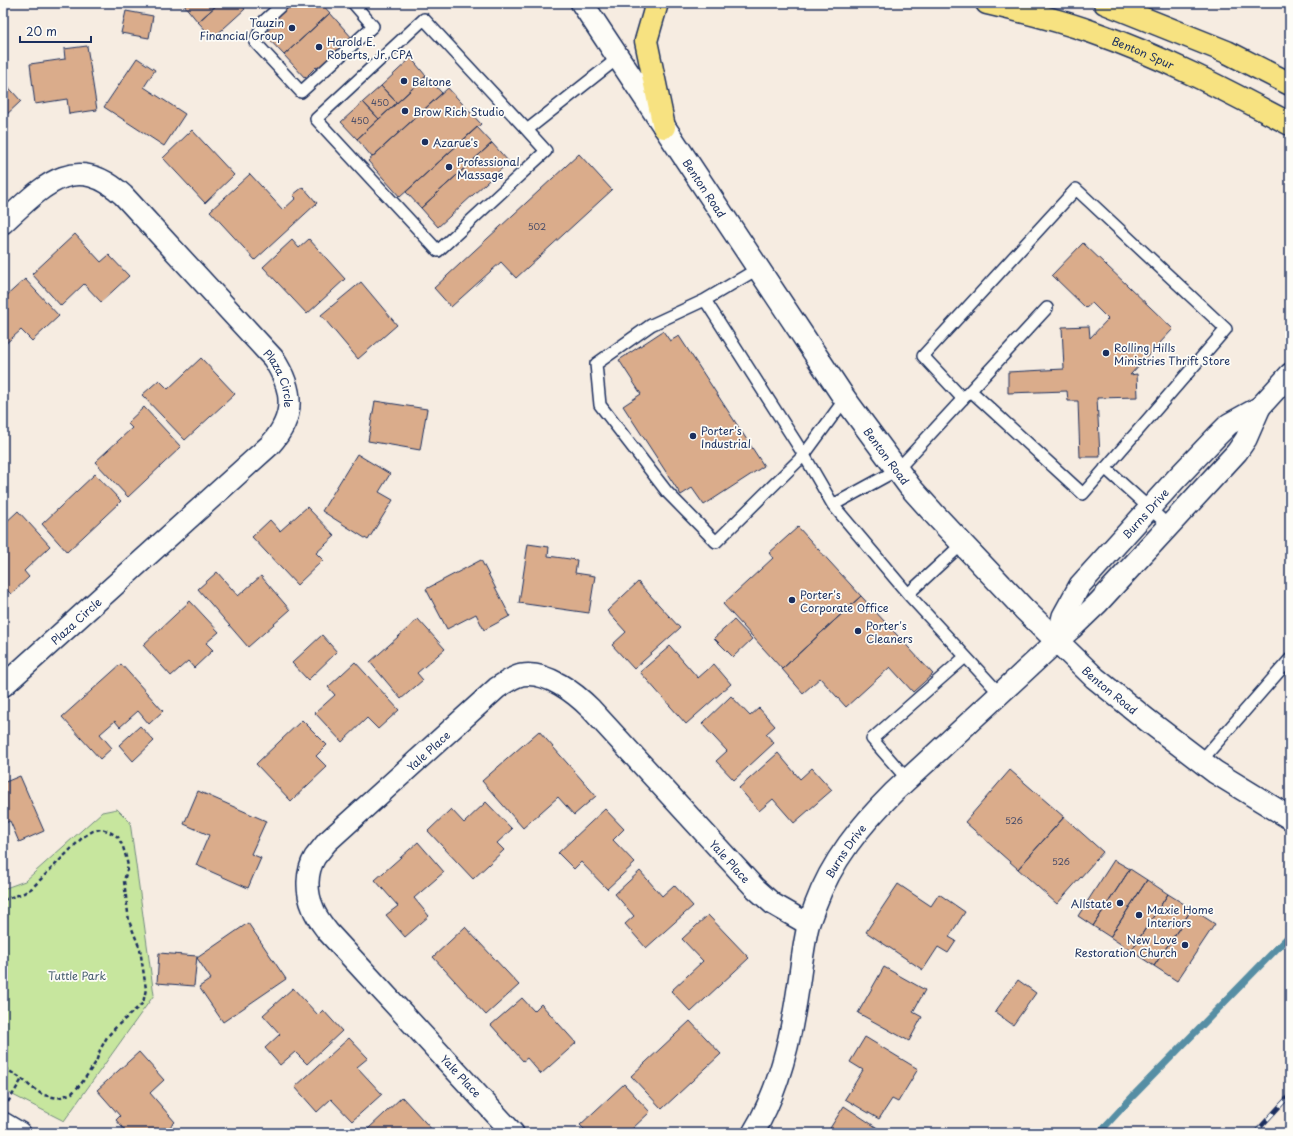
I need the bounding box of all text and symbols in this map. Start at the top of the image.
place label: Tauzin Financial Group [200,14,284,44]
scale bar [20,18,91,44]
text: 20 m [26,22,57,40]
marker: Tauzin Financial Group [287,23,297,33]
street label: Benton Spur [1110,32,1177,73]
place label: Harold E. Roberts, Jr. CPA [327,33,413,63]
marker: Harold E. Roberts, Jr. CPA [314,42,324,52]
place label: Beltone [412,73,451,90]
marker: Beltone [399,76,409,86]
house number: 450 [371,95,389,109]
place label: Brow Rich Studio [413,103,504,120]
marker: Brow Rich Studio [400,106,410,116]
house number: 450 [351,113,369,127]
place label: Azarue's [433,134,478,151]
marker: Azarue's [420,137,430,147]
place label: Professional Massage [457,153,519,183]
street label: Benton Road [679,155,731,221]
marker: Professional Massage [444,162,454,172]
house number: 502 [528,219,546,233]
place label: Rolling Hills Ministries Thrift Store [1114,339,1230,369]
street label: Plaza Circle [260,345,298,408]
marker: Rolling Hills Ministries Thrift Store [1101,348,1111,358]
place label: Porter's Industrial [701,422,751,452]
street label: Benton Road [860,424,914,488]
marker: Porter's Industrial [688,431,698,441]
street label: Burns Drive [1118,484,1172,542]
place label: Porter's Corporate Office [800,586,889,616]
street label: Plaza Circle [47,593,105,649]
marker: Porter's Corporate Office [787,595,797,605]
place label: Porter's Cleaners [866,617,913,647]
marker: Porter's Cleaners [853,626,863,636]
street label: Benton Road [1079,662,1142,718]
street label: Yale Place [403,726,454,775]
house number: 526 [1005,813,1023,827]
street label: Burns Drive [820,820,870,881]
street label: Yale Place [706,836,755,886]
house number: 526 [1052,854,1070,868]
place label: Allstate [1071,895,1112,912]
marker: Allstate [1115,898,1125,908]
place label: Maxie Home Interiors [1147,901,1214,931]
marker: Maxie Home Interiors [1134,910,1144,920]
place label: New Love Restoration Church [1075,931,1177,961]
marker: New Love Restoration Church [1180,940,1190,950]
park label: Tuttle Park [48,967,106,984]
street label: Yale Place [437,1051,485,1101]

